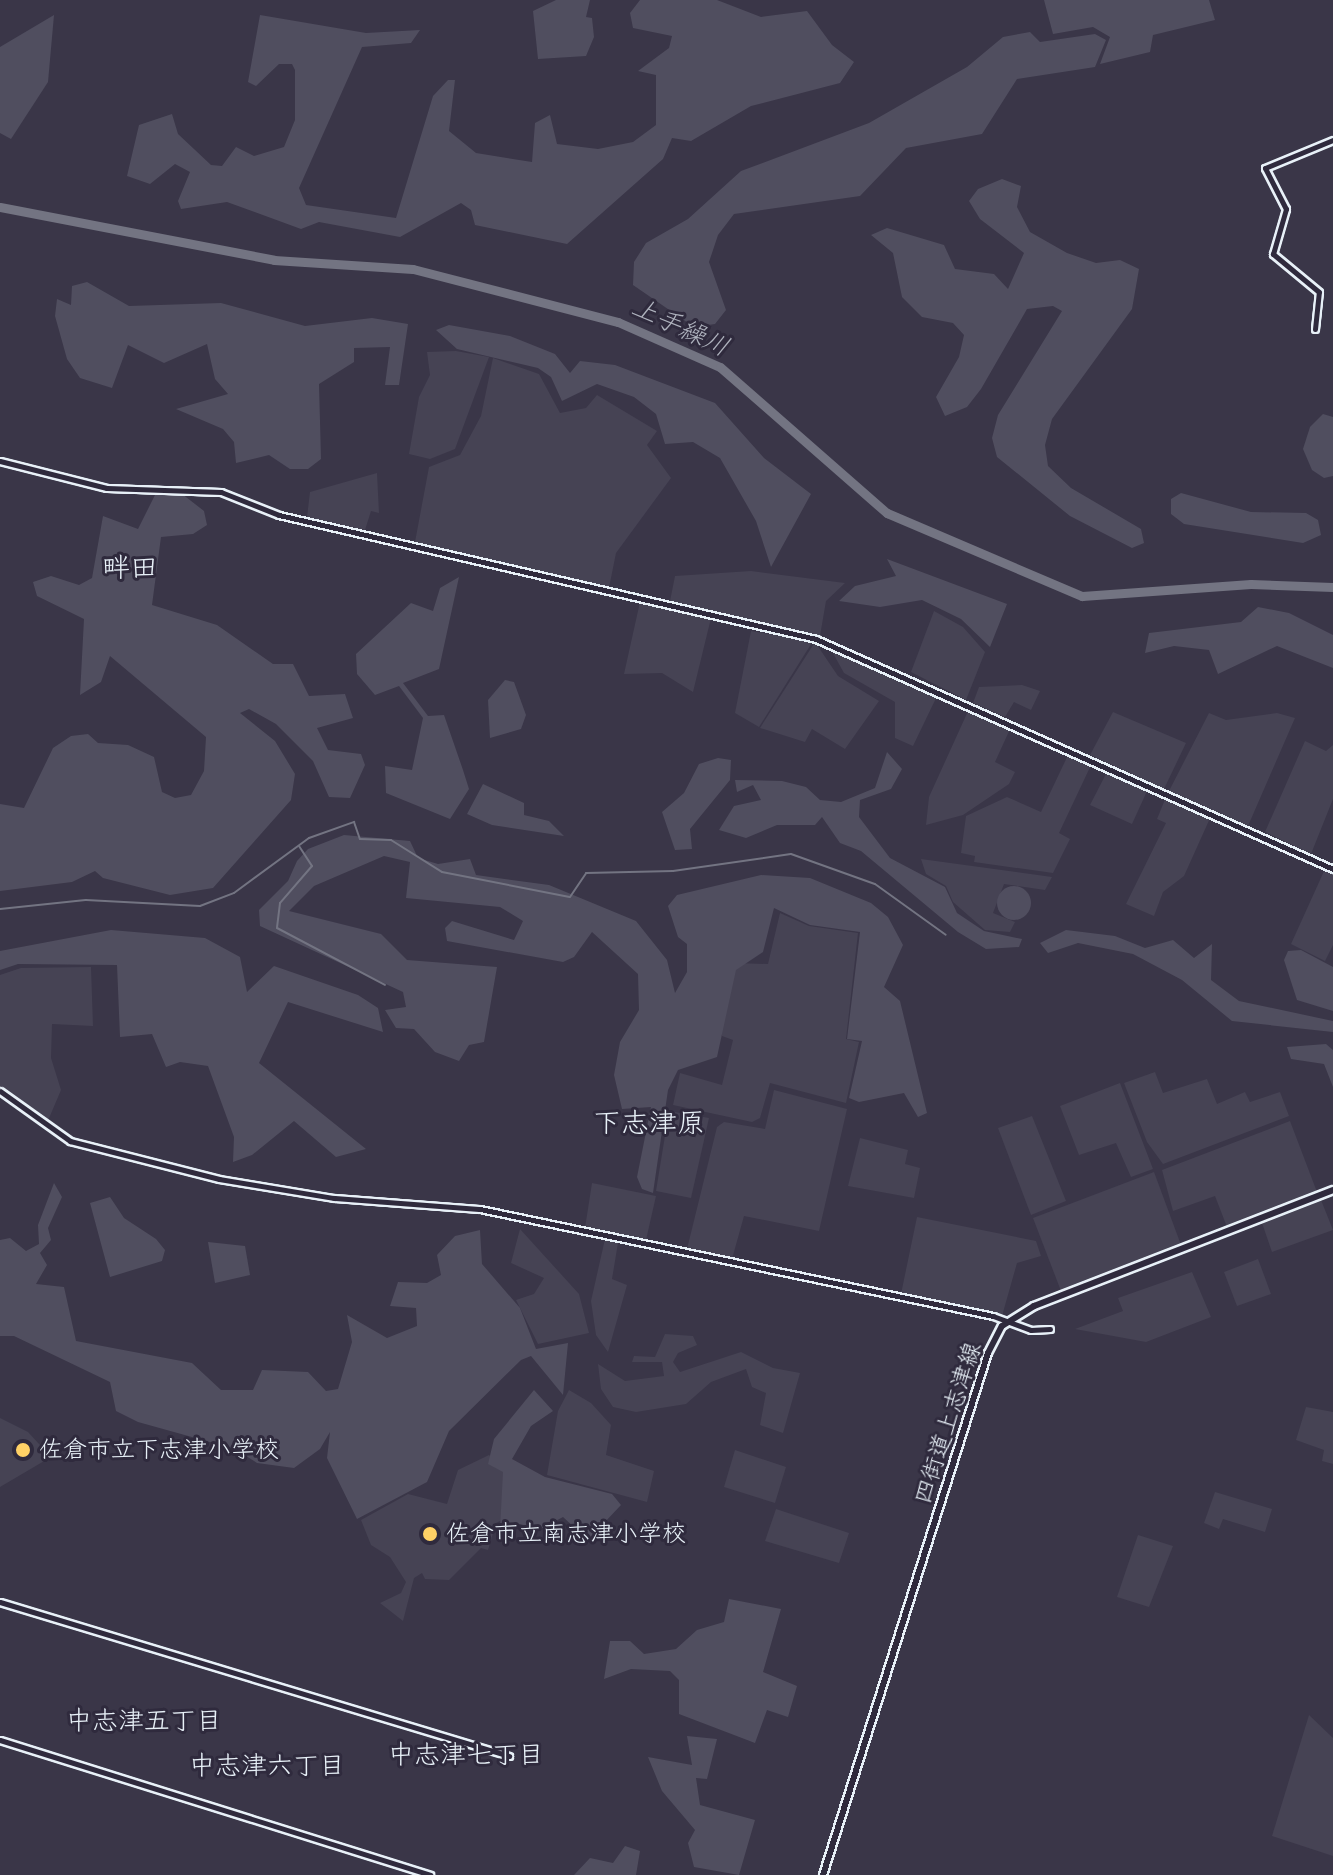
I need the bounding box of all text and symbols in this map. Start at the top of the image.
water label: 上手繰川 [626,292,734,364]
district label: 畔田 [102,552,158,586]
district label: 下志津原 [593,1107,705,1141]
street label: 四街道上志津線 [908,1339,988,1507]
place label: 佐倉市立下志津小学校 [39,1436,279,1464]
marker: 佐倉市立下志津小学校 [14,1441,32,1459]
place label: 佐倉市立南志津小学校 [446,1520,686,1548]
marker: 佐倉市立南志津小学校 [421,1525,439,1543]
district label: 中志津五丁目 [66,1706,222,1738]
district label: 中志津七丁目 [388,1740,544,1772]
district label: 中志津六丁目 [189,1751,345,1783]

